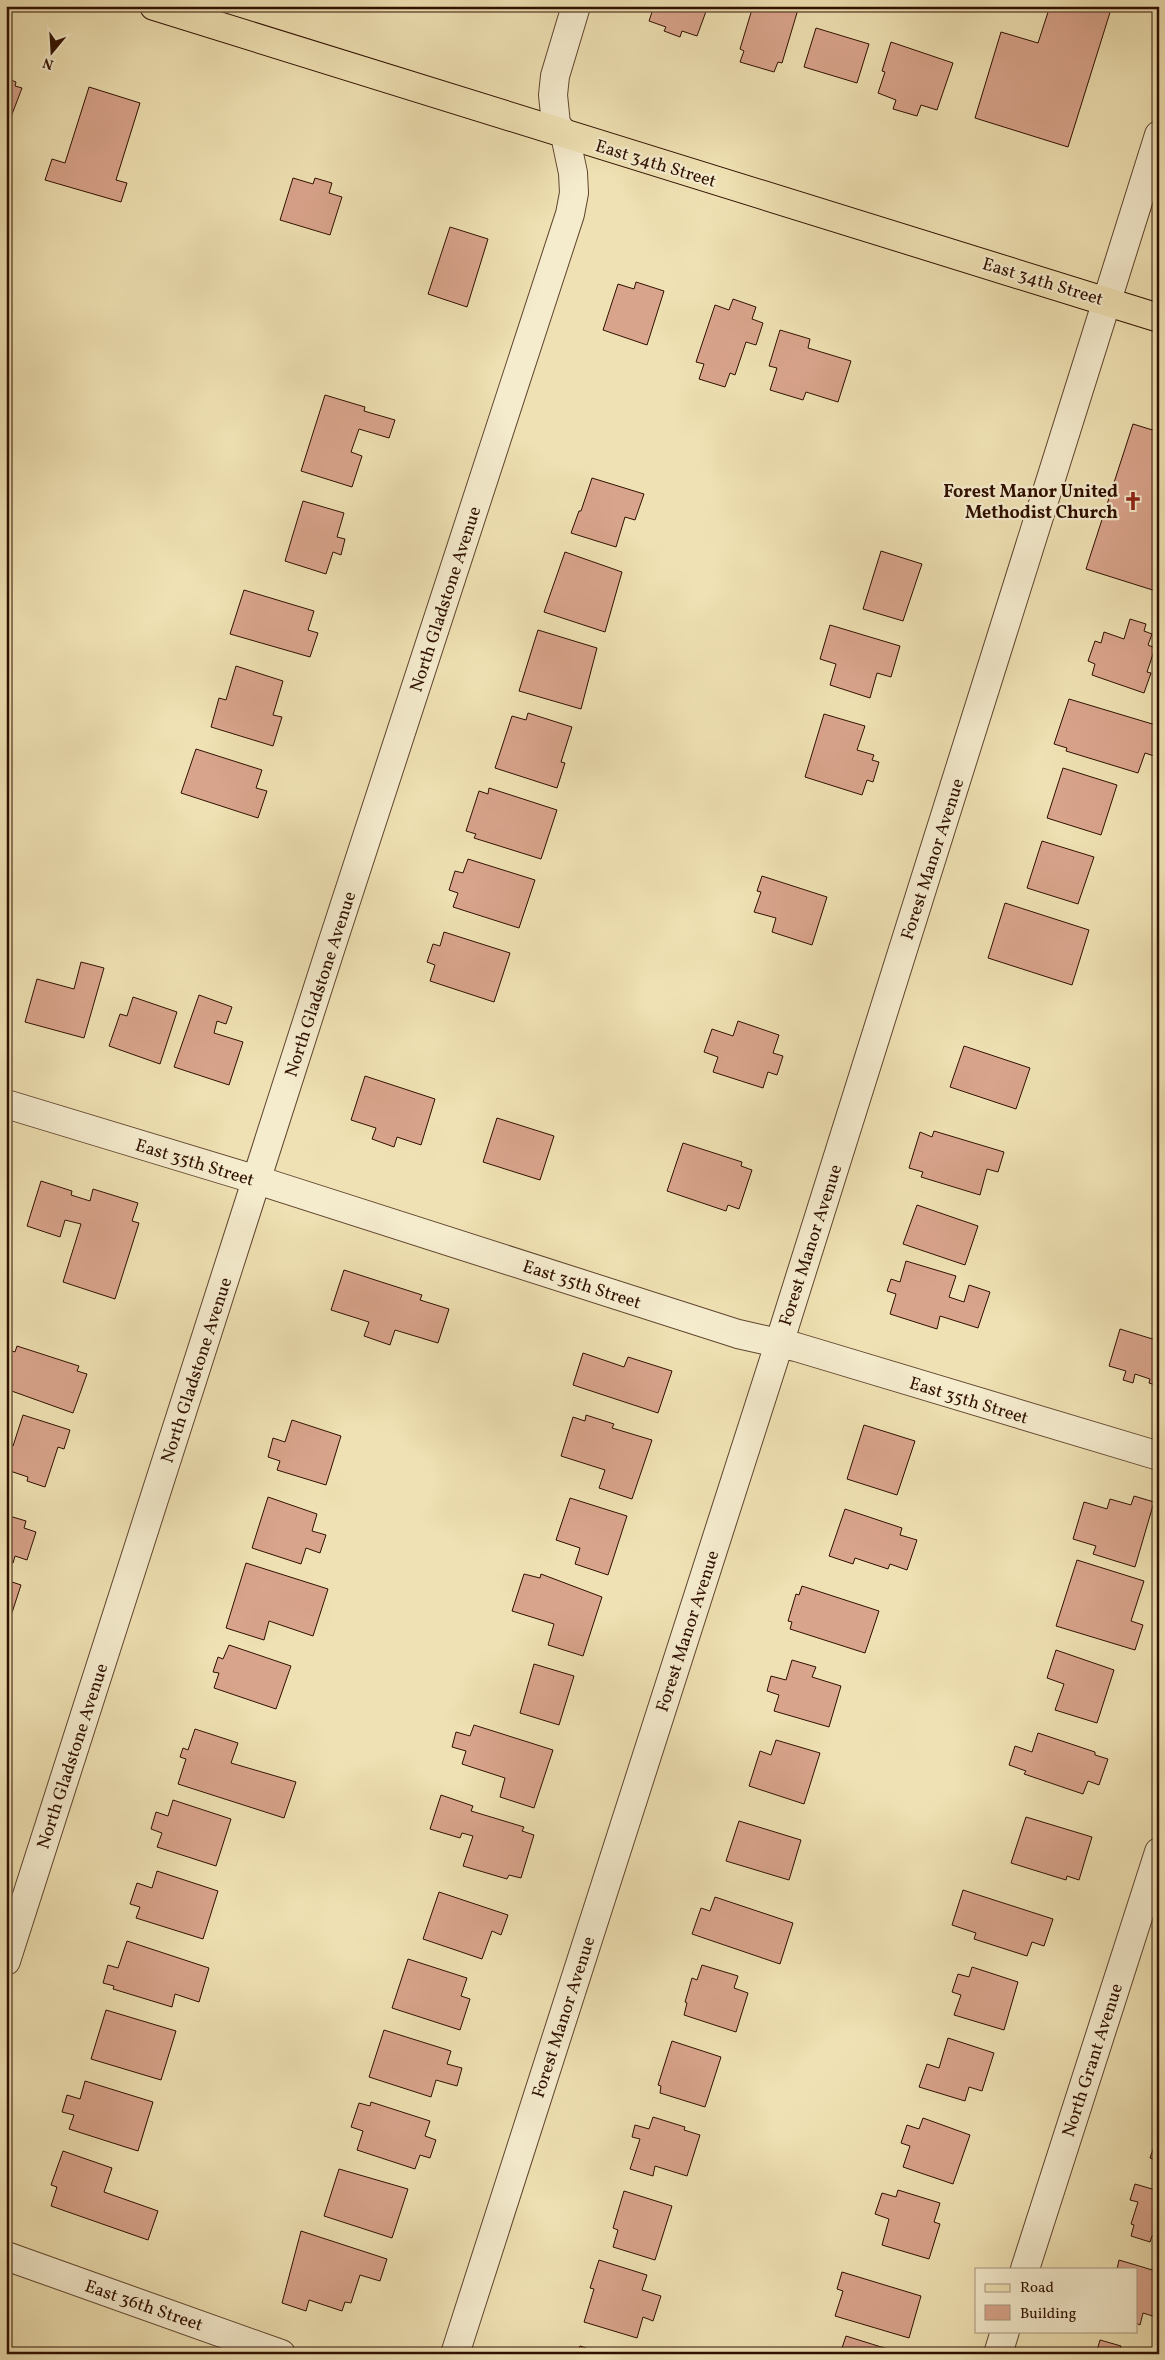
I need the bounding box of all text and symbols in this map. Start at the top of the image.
north arrow [28,28,78,78]
text: N [41,52,56,74]
street label: East 34th Street [592,134,719,195]
street label: East 34th Street [979,252,1106,313]
place label: Forest Manor United Methodist Church [943,480,1118,526]
church icon: Forest Manor United Methodist Church [1122,490,1144,512]
street label: North Gladstone Avenue [405,503,488,696]
street label: Forest Manor Avenue [895,775,971,943]
street label: North Gladstone Avenue [280,888,363,1081]
street label: East 35th Street [132,1133,257,1193]
street label: Forest Manor Avenue [773,1161,849,1329]
street label: East 35th Street [519,1255,644,1316]
street label: North Gladstone Avenue [156,1274,239,1467]
street label: East 35th Street [906,1371,1031,1431]
street label: Forest Manor Avenue [650,1547,726,1715]
street label: North Gladstone Avenue [32,1660,115,1853]
street label: Forest Manor Avenue [526,1933,602,2101]
street label: North Grant Avenue [1057,1980,1130,2141]
legend [975,2268,1138,2332]
street label: East 36th Street [81,2274,206,2338]
text: Road [1020,2278,1054,2299]
text: Building [1020,2304,1077,2325]

